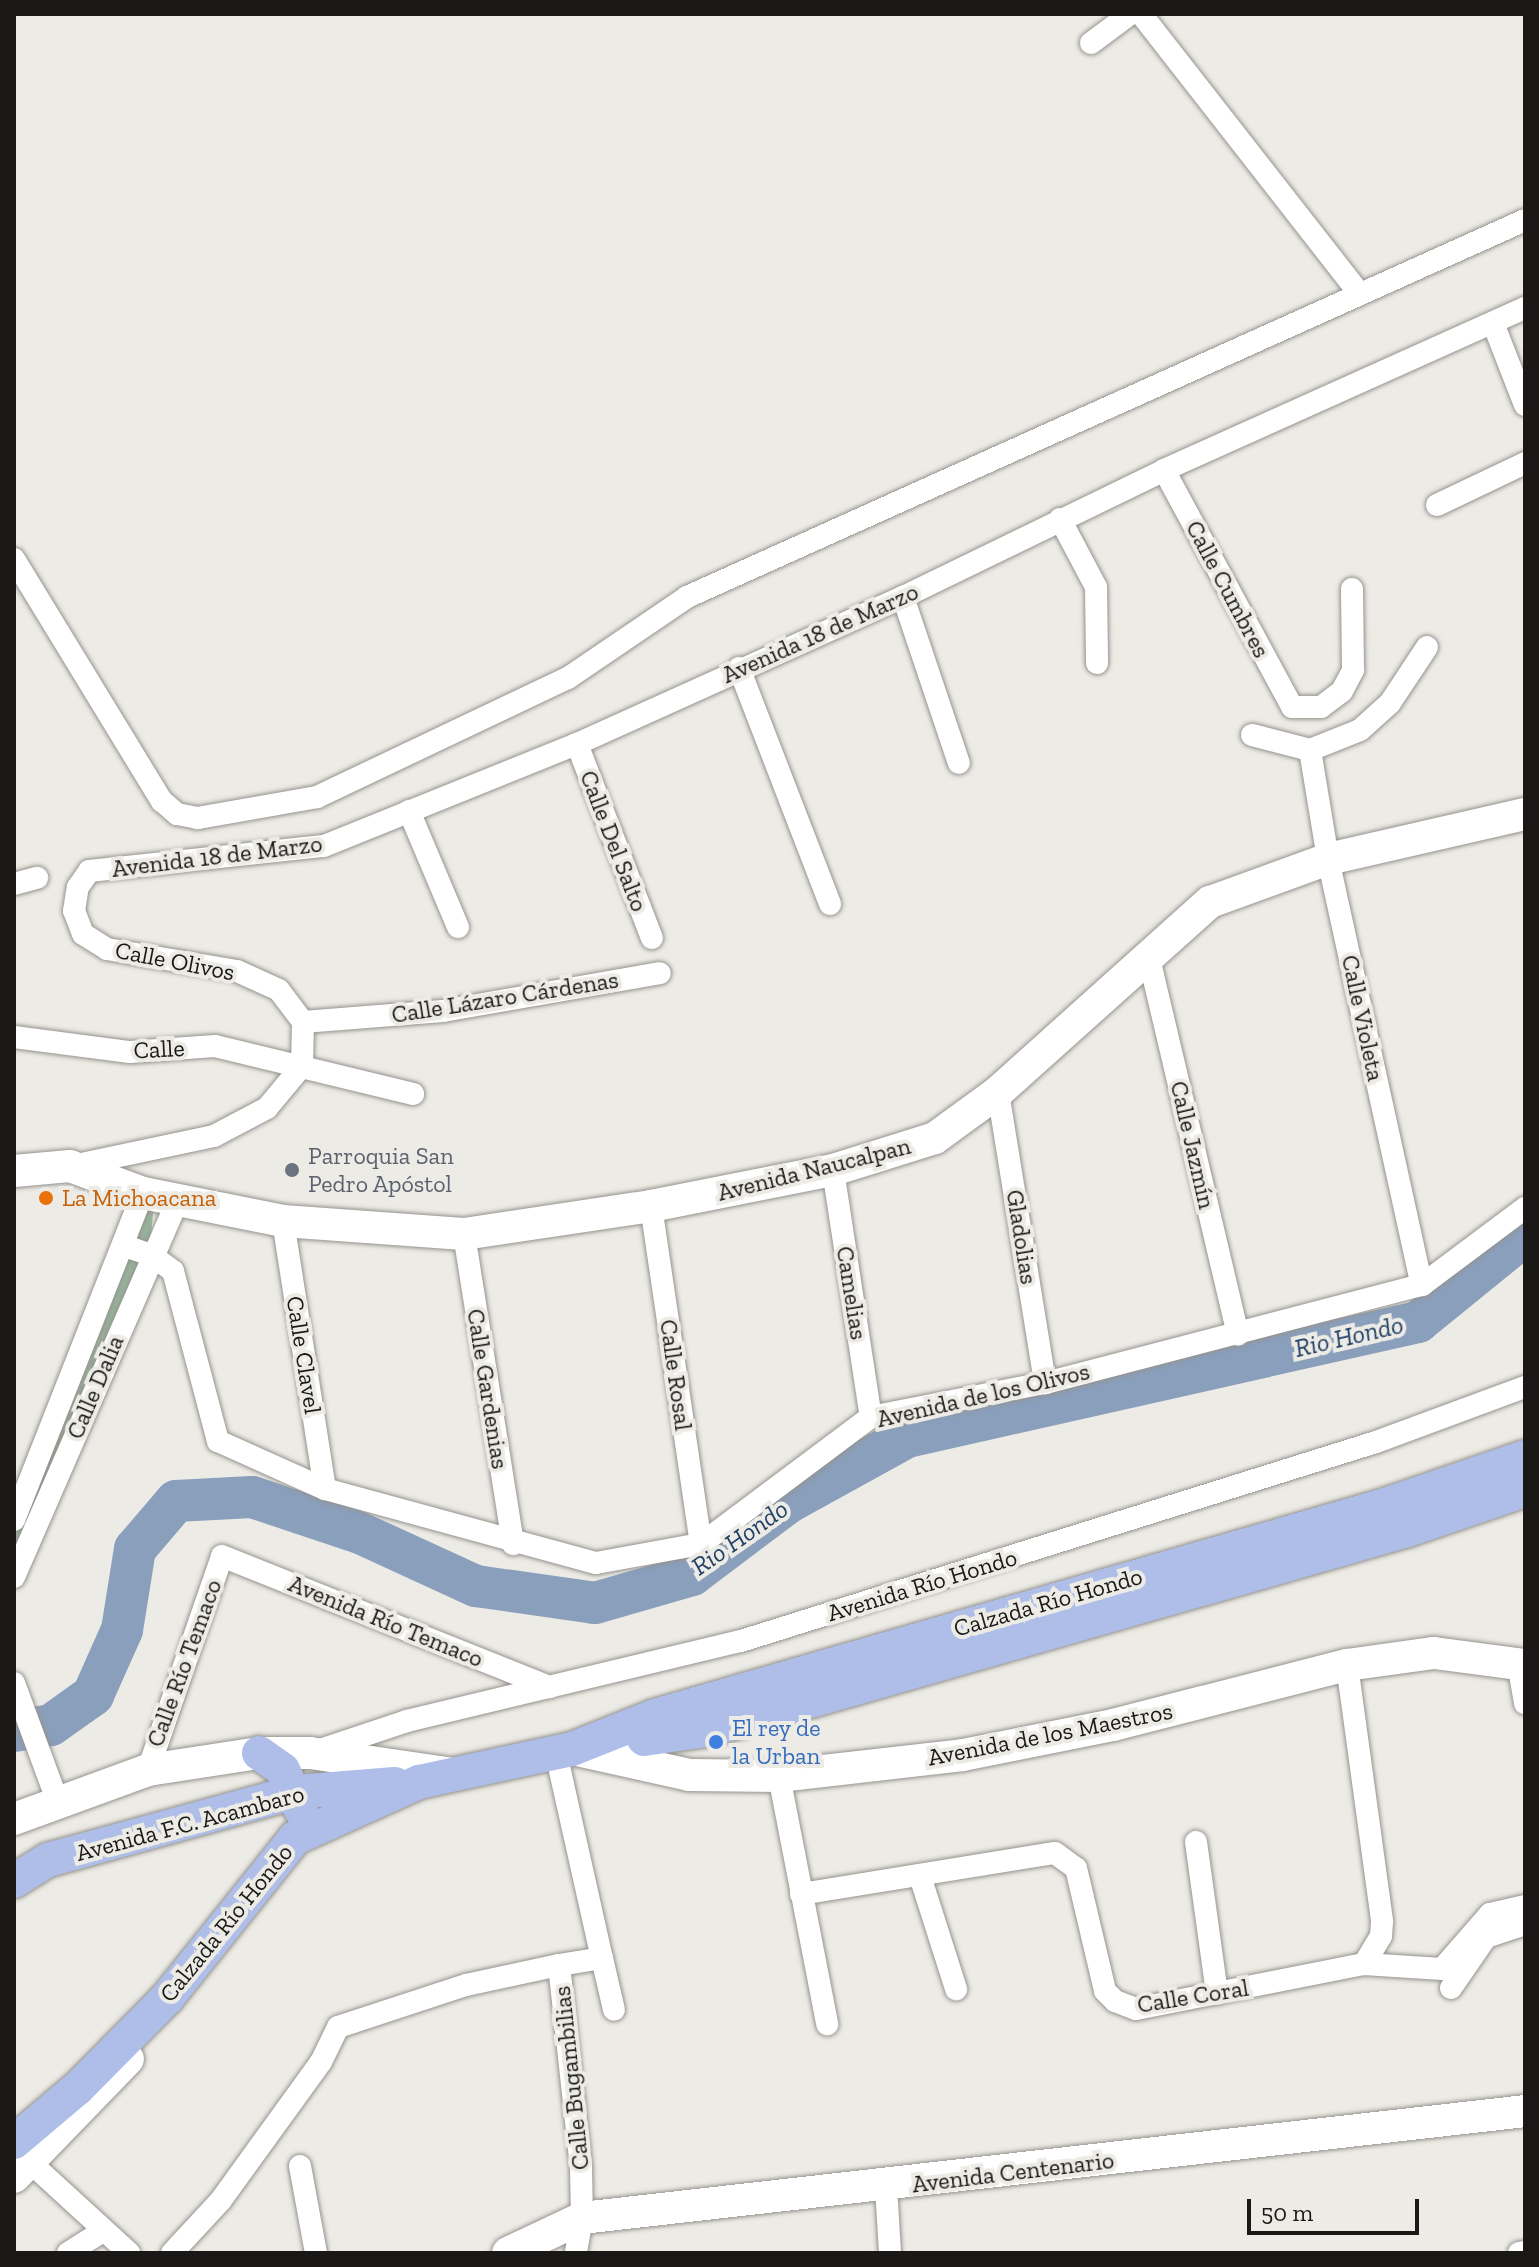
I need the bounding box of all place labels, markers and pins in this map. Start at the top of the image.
place label: Parroquia San Pedro Apóstol [308,1142,454,1198]
marker: Parroquia San Pedro Apóstol [283,1161,301,1179]
place label: La Michoacana [62,1184,216,1212]
marker: La Michoacana [37,1189,55,1207]
place label: El rey de la Urban [732,1714,821,1770]
marker: El rey de la Urban [707,1733,725,1751]

